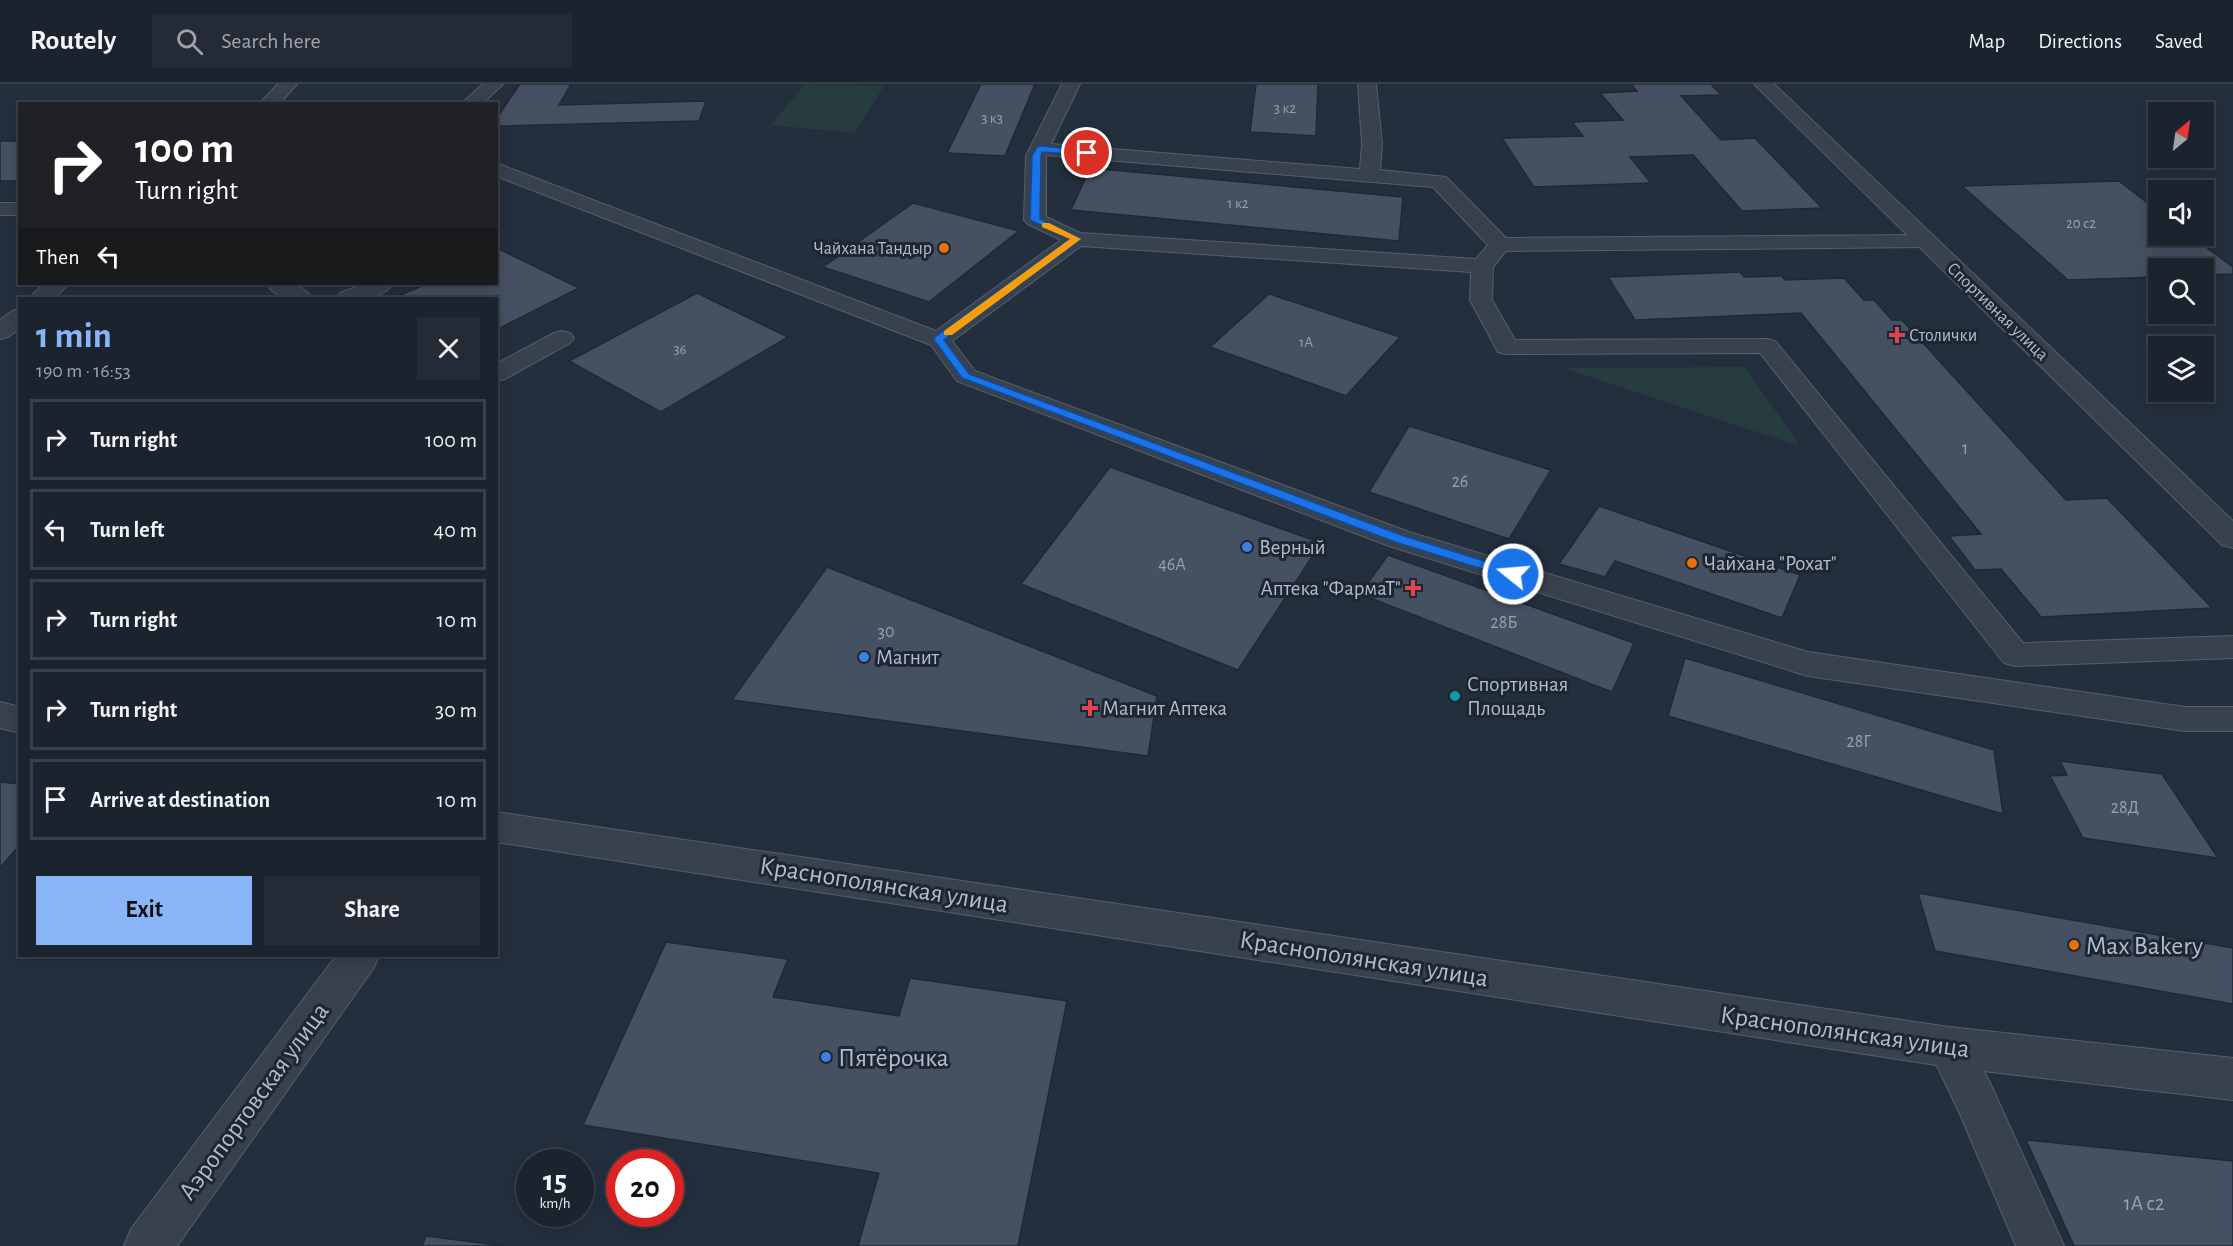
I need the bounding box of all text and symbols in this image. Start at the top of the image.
search box [152,14,572,68]
icon: search [173,25,206,58]
text: Routely [30,27,116,55]
text: Search here [221,30,321,52]
text: Map [1969,31,2005,52]
text: Directions [2038,31,2122,52]
text: Saved [2155,31,2203,52]
house number: 3 к2 [1274,101,1296,116]
north arrow [2148,102,2214,168]
map controls [2148,102,2214,402]
house number: 3 к3 [981,111,1003,126]
icon: right [36,126,114,204]
pin [1061,127,1112,178]
text: 100 m [135,128,234,170]
icon: arrive [1070,136,1103,169]
text: Turn right [135,177,238,204]
button: sound [2148,180,2214,246]
house number: 1 к2 [1227,196,1249,211]
house number: 20 с2 [2066,216,2096,231]
icon: left [92,240,125,273]
place label: Чайхана Тандыр [814,240,932,258]
marker: Чайхана Тандыр [937,241,951,255]
text: Then [36,246,80,268]
button: search [2148,258,2214,324]
street label: Спортивная улица [1943,259,2051,364]
button: close [417,317,480,380]
text: 1 min [36,318,112,354]
place label: Столички [1909,327,1977,345]
marker: Столички [1890,328,1904,342]
house number: 1А [1299,335,1313,350]
button: layers [2148,336,2214,402]
house number: 36 [673,342,687,357]
text: 190 m · 16:53 [36,361,131,381]
icon: right [39,423,72,456]
text: Turn right [90,429,177,451]
text: 100 m [425,429,477,451]
house number: 1 [1962,440,1968,458]
house number: 26 [1452,473,1468,491]
icon: left [39,513,72,546]
text: Turn left [90,519,164,541]
text: 40 m [434,519,477,541]
place label: Верный [1259,537,1326,558]
marker: Верный [1240,540,1254,554]
position arrow [1481,542,1545,606]
place label: Чайхана "Рохат" [1704,553,1837,574]
house number: 46А [1158,556,1186,574]
marker: Чайхана "Рохат" [1685,556,1699,570]
place label: Аптека "ФармаТ" [1261,578,1401,599]
marker: Аптека "ФармаТ" [1406,581,1420,595]
icon: right [39,603,72,636]
text: Turn right [90,609,177,631]
text: 10 m [437,609,477,631]
house number: 28Б [1490,614,1518,632]
house number: 30 [878,623,894,641]
place label: Магнит [876,647,940,668]
marker: Магнит [857,650,871,664]
place label: Спортивная Площадь [1467,674,1568,719]
marker: Спортивная Площадь [1448,689,1462,703]
icon: right [39,693,72,726]
place label: Магнит Аптека [1102,698,1228,719]
text: Turn right [90,699,177,721]
text: 30 m [435,699,477,721]
marker: Магнит Аптека [1083,701,1097,715]
house number: 28Г [1847,733,1871,751]
icon: arrive [39,783,72,816]
text: Arrive at destination [90,789,270,811]
text: 10 m [437,789,477,811]
house number: 28Д [2111,799,2139,817]
street label: Краснополянская улица [758,852,1010,918]
button: Exit [36,876,252,945]
button: Share [264,876,480,945]
street label: Краснополянская улица [1238,926,1490,992]
place label: Max Bakery [2086,933,2203,959]
marker: Max Bakery [2067,938,2081,952]
street label: Аэропортовская улица [174,998,334,1205]
street label: Краснополянская улица [1719,1002,1971,1062]
place label: Пятёрочка [838,1045,949,1071]
marker: Пятёрочка [819,1050,833,1064]
speed limit sign: 20 [606,1149,684,1227]
text: 15 [543,1166,567,1196]
house number: 1А с2 [2123,1193,2165,1214]
text: km/h [540,1196,570,1211]

